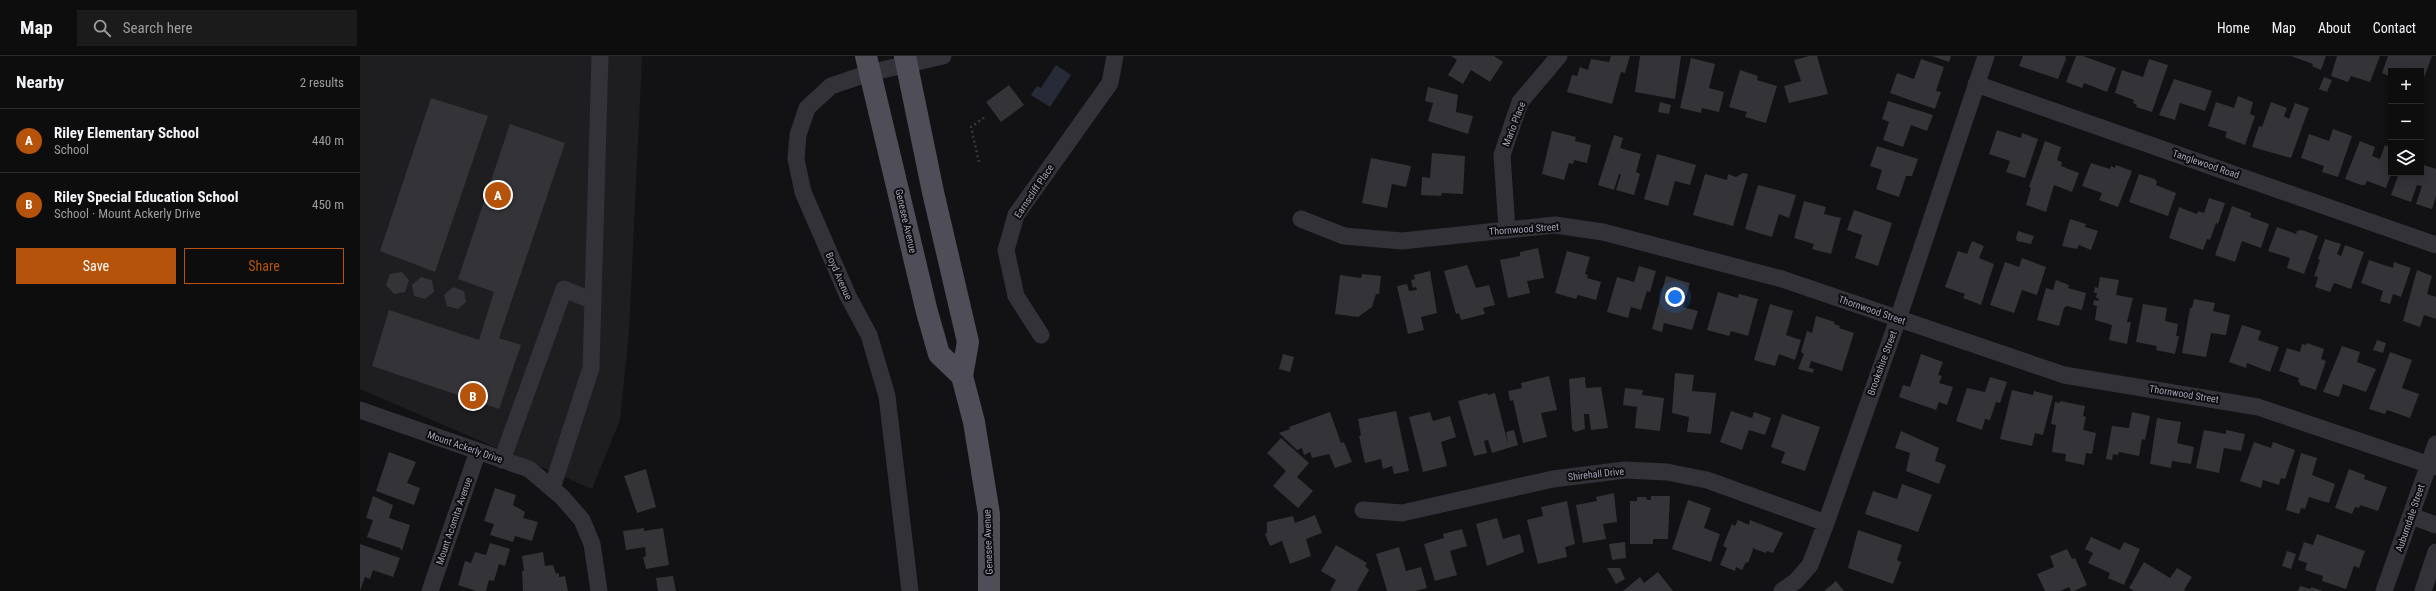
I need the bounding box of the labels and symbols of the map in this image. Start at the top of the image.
street label: Mario Place [1500,100,1528,148]
street label: Tanglewood Road [2171,147,2241,181]
street label: Earnscliff Place [1012,162,1056,220]
pin: A [485,180,511,210]
street label: Genesee Avenue [893,188,919,254]
street label: Thornwood Street [1489,221,1559,237]
street label: Boyd Avenue [824,251,854,302]
your location [1665,287,1685,307]
street label: Thornwood Street [1837,293,1907,327]
street label: Brookshire Street [1865,329,1899,397]
pin: B [460,381,486,411]
street label: Thornwood Street [2148,383,2220,405]
street label: Mount Ackerly Drive [426,429,504,465]
street label: Shirehall Drive [1567,466,1625,482]
street label: Mount Acomita Avenue [434,476,474,566]
street label: Auburndale Street [2393,483,2427,553]
street label: Genesee Avenue [981,509,995,575]

